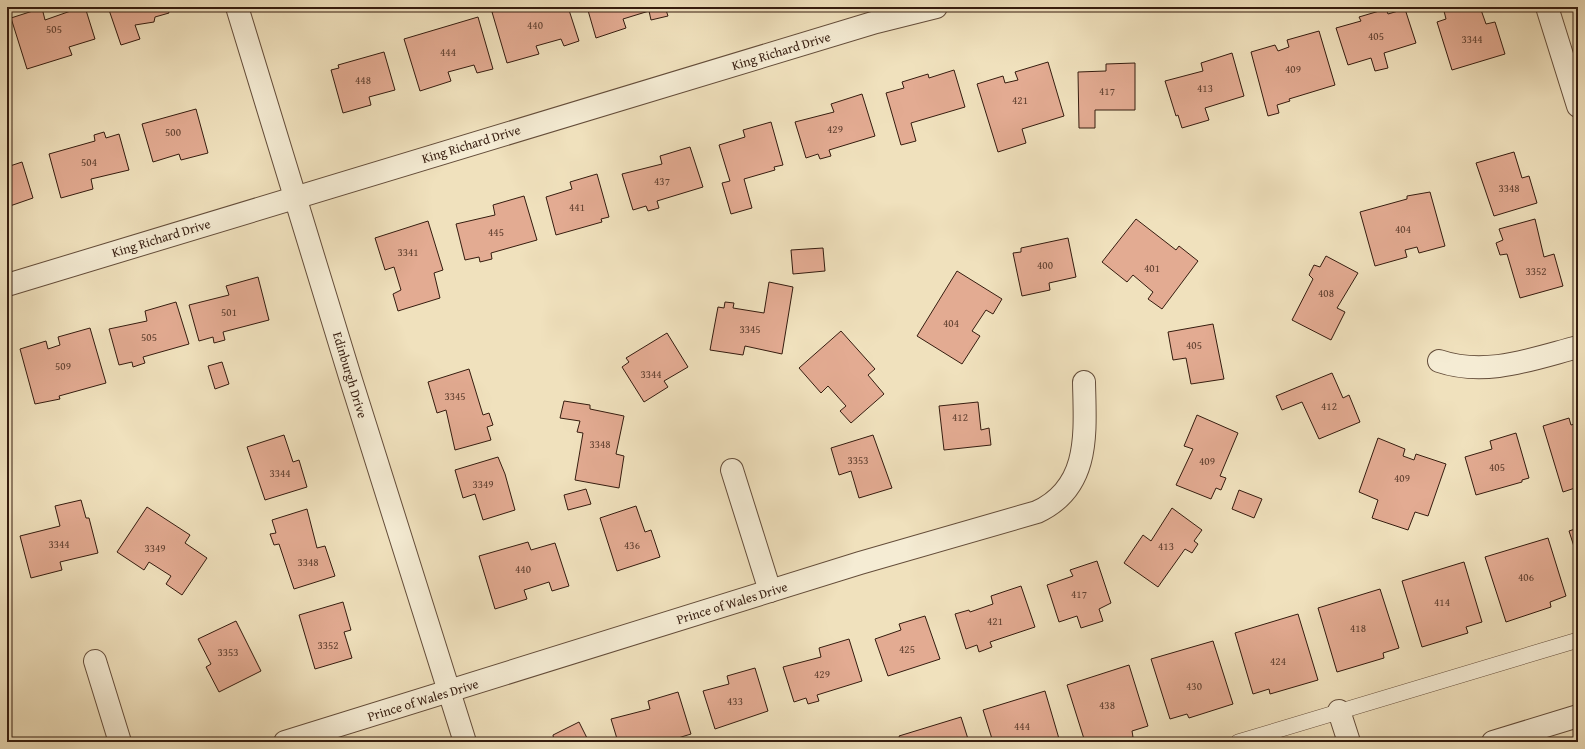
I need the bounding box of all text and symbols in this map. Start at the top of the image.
house number: 440 [527,17,543,33]
house number: 505 [46,21,62,37]
street label: King Richard Drive [729,27,833,75]
house number: 405 [1368,28,1384,44]
house number: 3344 [1461,31,1483,47]
house number: 444 [440,44,456,60]
house number: 409 [1285,61,1301,77]
house number: 448 [355,72,371,88]
house number: 413 [1197,80,1213,96]
house number: 417 [1099,83,1115,99]
house number: 421 [1012,92,1028,108]
street label: King Richard Drive [419,120,523,168]
house number: 429 [827,121,843,137]
house number: 500 [165,124,181,140]
house number: 504 [81,154,97,170]
house number: 437 [654,173,670,189]
house number: 3348 [1498,180,1520,196]
house number: 441 [569,199,585,215]
street label: King Richard Drive [109,214,213,262]
house number: 404 [1395,221,1411,237]
house number: 445 [488,224,504,240]
house number: 3341 [397,244,419,260]
house number: 400 [1037,257,1053,273]
house number: 401 [1144,260,1160,276]
house number: 3352 [1525,263,1547,279]
house number: 408 [1318,285,1334,301]
house number: 501 [221,304,237,320]
house number: 404 [943,315,959,331]
house number: 3345 [739,321,761,337]
house number: 505 [141,329,157,345]
street label: Edinburgh Drive [328,329,372,421]
house number: 405 [1186,337,1202,353]
house number: 509 [55,358,71,374]
house number: 3344 [640,366,662,382]
house number: 3345 [444,388,466,404]
house number: 412 [1321,398,1337,414]
house number: 412 [952,409,968,425]
house number: 3348 [589,436,611,452]
house number: 3353 [847,452,869,468]
house number: 409 [1199,453,1215,469]
house number: 405 [1489,459,1505,475]
house number: 3344 [269,465,291,481]
house number: 409 [1394,470,1410,486]
house number: 3349 [472,476,494,492]
house number: 3344 [48,536,70,552]
house number: 436 [624,537,640,553]
house number: 413 [1158,538,1174,554]
house number: 3349 [144,540,166,556]
house number: 3348 [297,554,319,570]
house number: 440 [515,561,531,577]
house number: 406 [1518,569,1534,585]
street label: Prince of Wales Drive [674,577,790,629]
house number: 417 [1071,586,1087,602]
house number: 414 [1434,594,1450,610]
house number: 421 [987,613,1003,629]
house number: 418 [1350,620,1366,636]
house number: 3352 [317,637,339,653]
house number: 425 [899,641,915,657]
house number: 3353 [217,644,239,660]
house number: 424 [1270,653,1286,669]
house number: 429 [814,666,830,682]
street label: Prince of Wales Drive [365,674,481,726]
house number: 430 [1186,678,1202,694]
house number: 433 [727,693,743,709]
house number: 438 [1099,697,1115,713]
house number: 444 [1014,718,1030,734]

